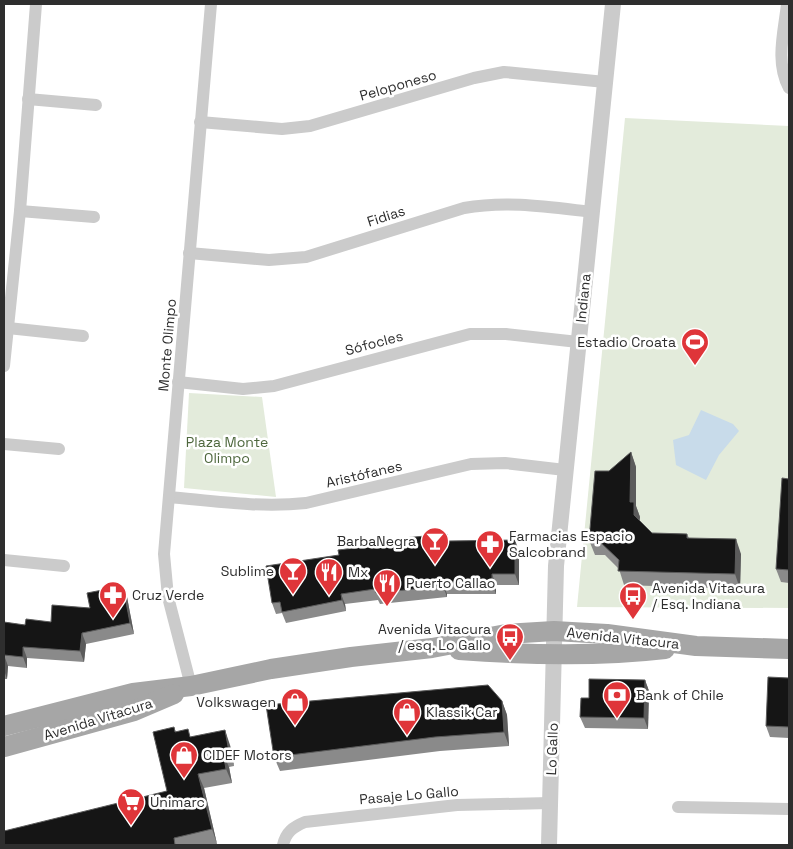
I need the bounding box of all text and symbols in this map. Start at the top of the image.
street label: Peloponeso [357,65,439,105]
street label: Fidias [365,201,407,231]
street label: Indiana [571,273,595,323]
street label: Monte Olimpo [154,298,180,392]
street label: Sófocles [343,327,405,359]
sports icon: Estadio Croata [680,327,710,366]
place label: Estadio Croata [577,333,676,351]
park label: Plaza Monte Olimpo [186,433,268,467]
street label: Aristófanes [324,456,404,492]
bar icon: BarbaNegra [420,526,450,565]
place label: Farmacias Espacio Salcobrand [509,527,633,561]
pharmacy icon: Farmacias Espacio Salcobrand [475,529,505,568]
place label: BarbaNegra [337,532,416,550]
bar icon: Sublime [278,556,308,595]
restaurant icon: Mx [314,557,344,596]
place label: Sublime [221,562,274,580]
place label: Mx [348,563,368,581]
restaurant icon: Puerto Callao [372,568,402,607]
place label: Puerto Callao [406,574,495,592]
place label: Avenida Vitacura / Esq. Indiana [652,579,765,613]
pharmacy icon: Cruz Verde [98,580,128,619]
bus stop icon: Avenida Vitacura / Esq. Indiana [618,581,648,620]
place label: Cruz Verde [132,586,204,604]
place label: Avenida Vitacura / esq. Lo Gallo [378,620,491,654]
bus stop icon: Avenida Vitacura / esq. Lo Gallo [495,622,525,661]
street label: Avenida Vitacura [566,623,680,653]
bank icon: Bank of Chile [602,680,632,719]
place label: Bank of Chile [636,686,724,704]
shop icon: Volkswagen [280,687,310,726]
place label: Volkswagen [196,693,276,711]
street label: Avenida Vitacura [41,694,155,744]
shop icon: Klassik Car [392,697,422,736]
place label: Klassik Car [426,703,498,721]
street label: Lo Gallo [542,722,562,776]
shop icon: CIDEF Motors [169,740,199,779]
place label: CIDEF Motors [203,746,292,764]
street label: Pasaje Lo Gallo [359,782,459,808]
supermarket icon: Unimarc [116,787,146,826]
place label: Unimarc [150,793,205,811]

